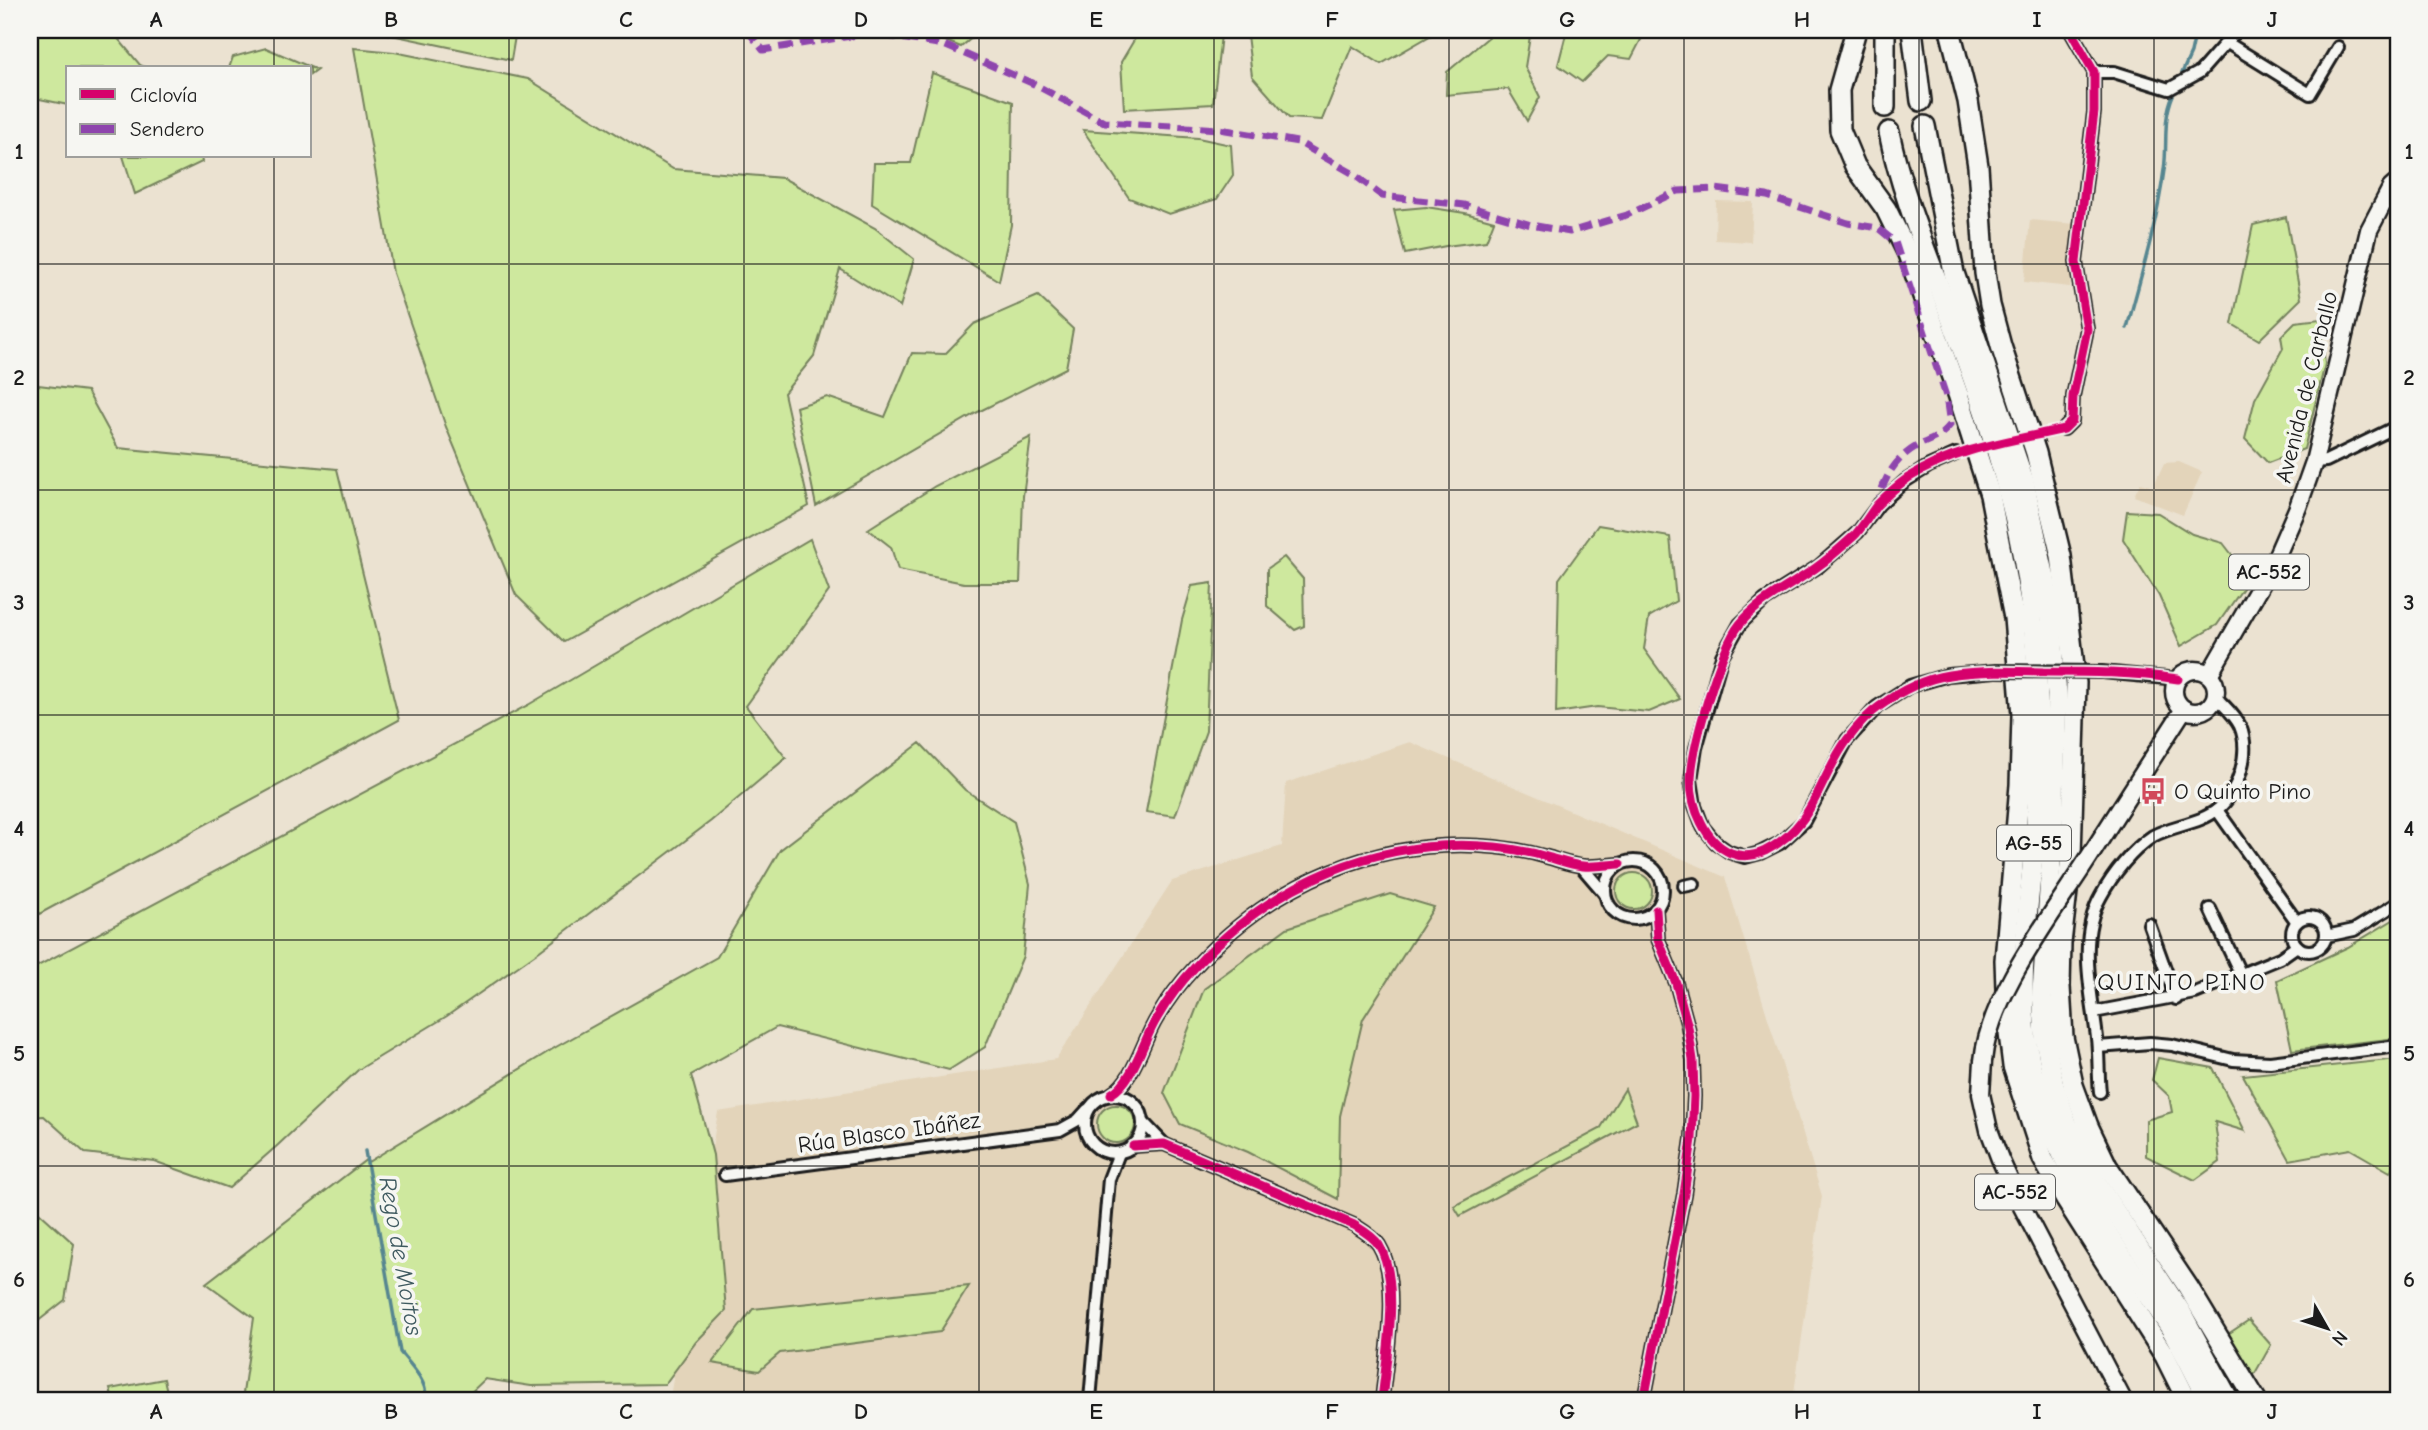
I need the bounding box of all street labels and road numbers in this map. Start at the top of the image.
street label: Avenida de Carballo [2270,288,2343,486]
road number: AC-552 [2229,554,2309,590]
road number: AG-55 [1997,826,2071,860]
street label: Rúa Blasco Ibáñez [796,1106,982,1159]
road number: AC-552 [1975,1174,2055,1210]

